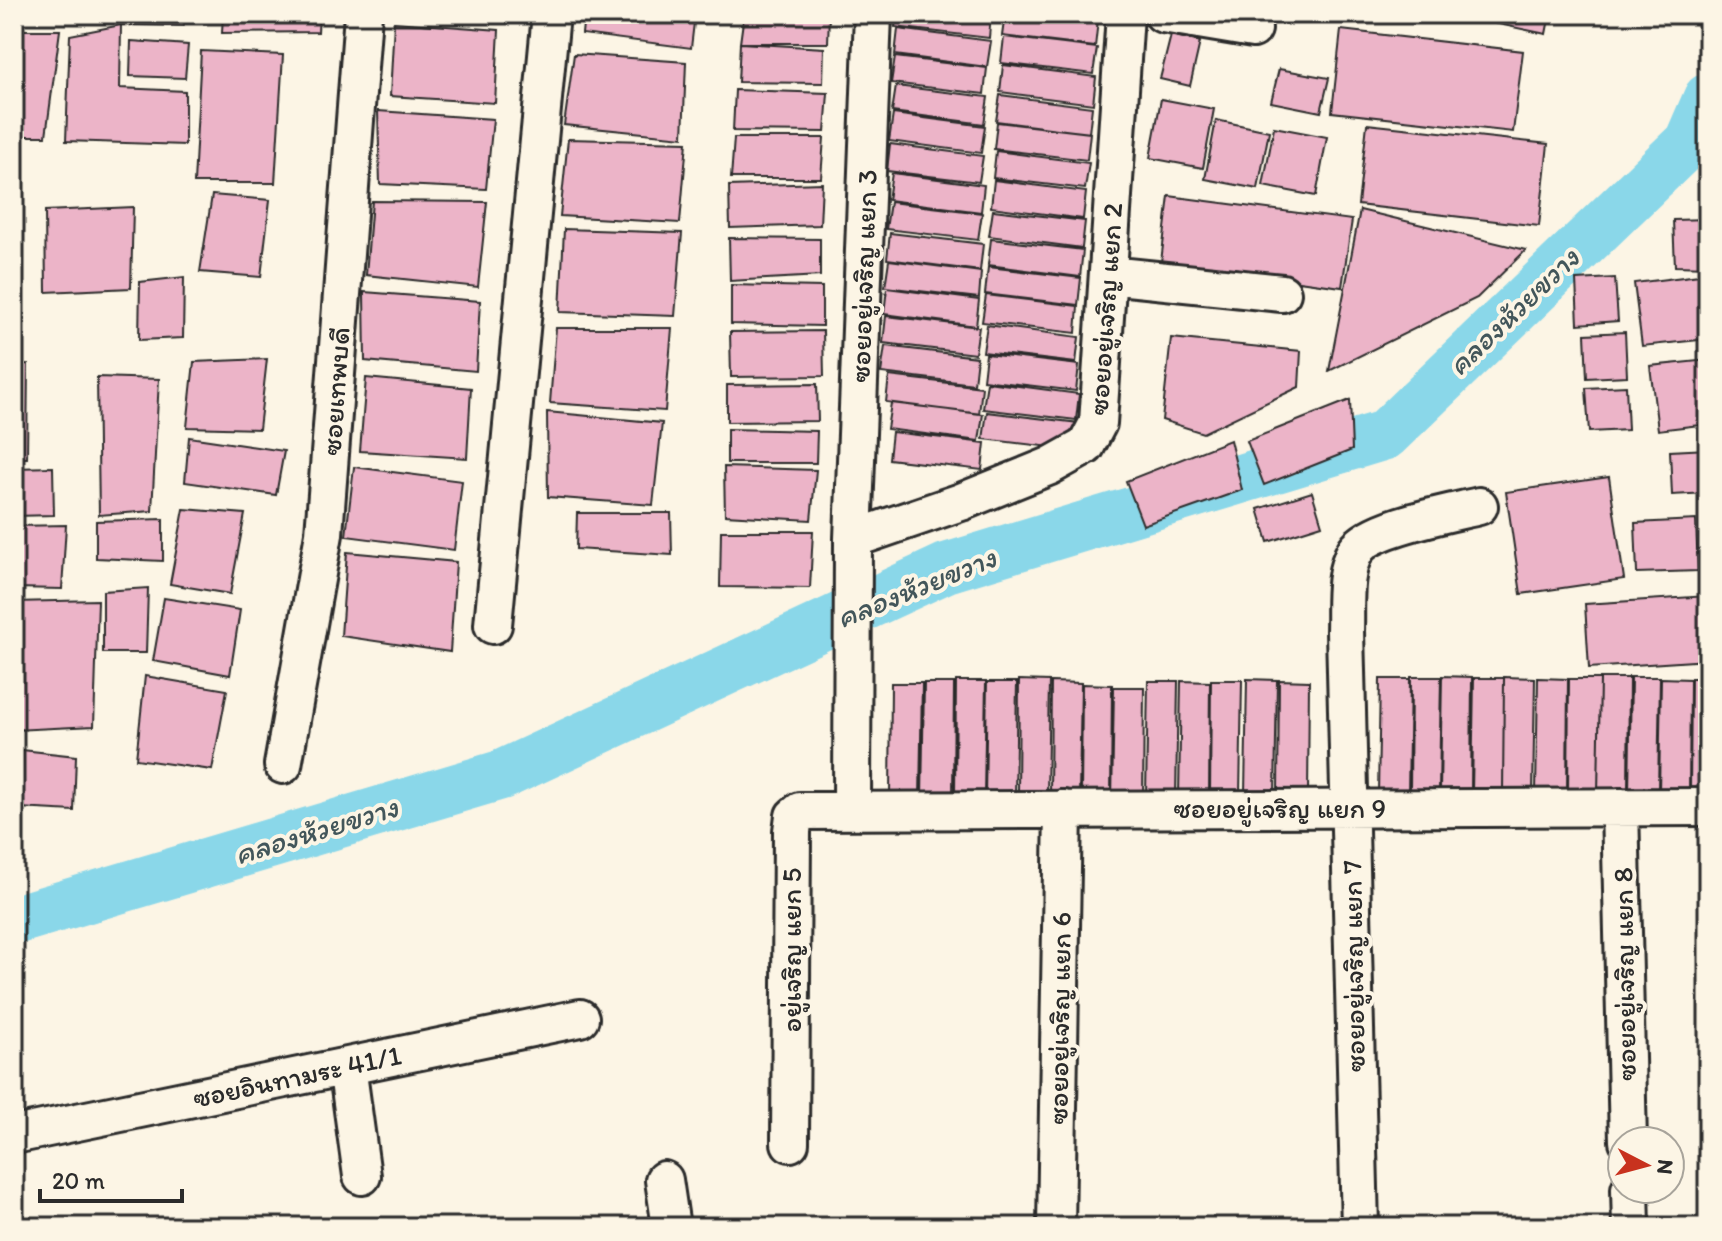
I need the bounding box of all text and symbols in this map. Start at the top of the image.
street label: ซอยอยู่เจริญ แยก 3 [842,169,886,383]
street label: ซอยอยู่เจริญ แยก 2 [1081,202,1131,416]
water label: คลองห้วยขวาง [1439,238,1587,383]
street label: ซอยเทพบดี [314,326,356,456]
water label: คลองห้วยขวาง [831,538,1002,636]
water label: คลองห้วยขวาง [230,787,403,872]
street label: ซอยอยู่เจริญ แยก 9 [1174,791,1386,827]
street label: ซอยอยู่เจริญ แยก 7 [1334,860,1374,1072]
street label: ซอยอยู่เจริญ แยก 8 [1605,867,1645,1081]
street label: อยู่เจริญ แยก 5 [774,868,810,1032]
street label: ซอยอยู่เจริญ แยก 6 [1040,911,1080,1125]
street label: ซอยอินทามระ 41/1 [190,1037,404,1115]
north arrow [1606,1125,1686,1205]
scale bar [40,1153,182,1203]
text: N [1651,1158,1680,1176]
text: 20 m [52,1166,105,1195]

